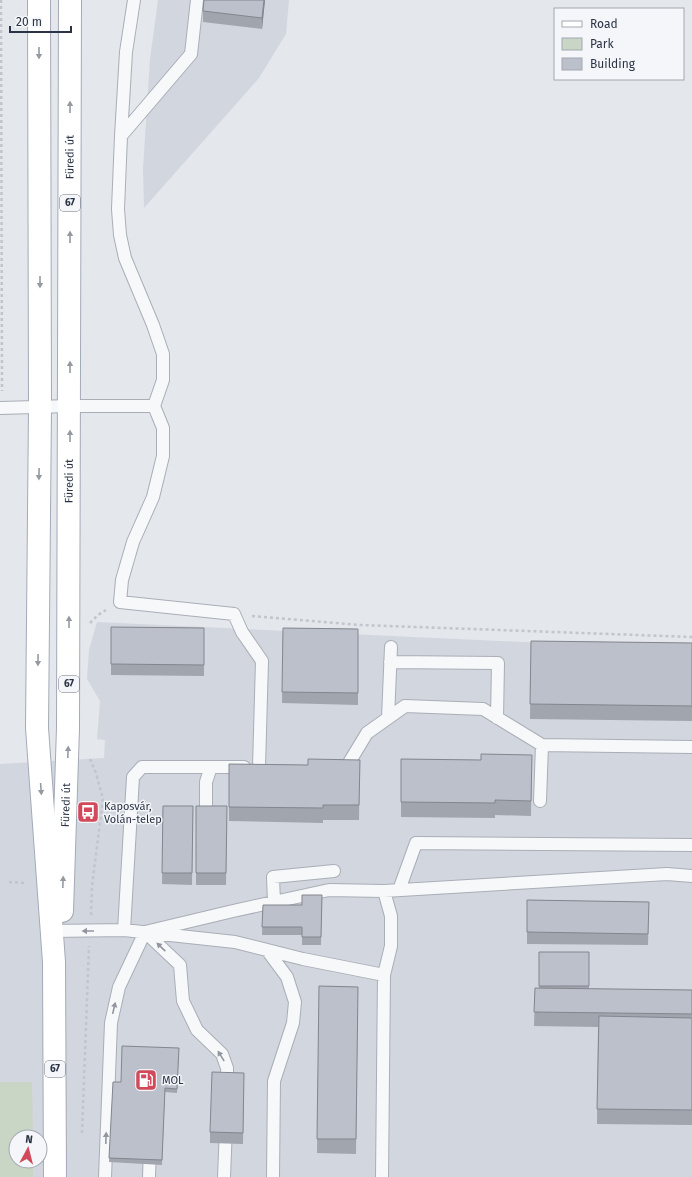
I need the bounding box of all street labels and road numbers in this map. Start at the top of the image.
street label: Füredi út [63,135,76,179]
road number: 67 [60,195,80,211]
street label: Füredi út [62,459,75,503]
road number: 67 [59,676,79,692]
street label: Füredi út [58,783,73,827]
road number: 67 [45,1061,65,1077]

